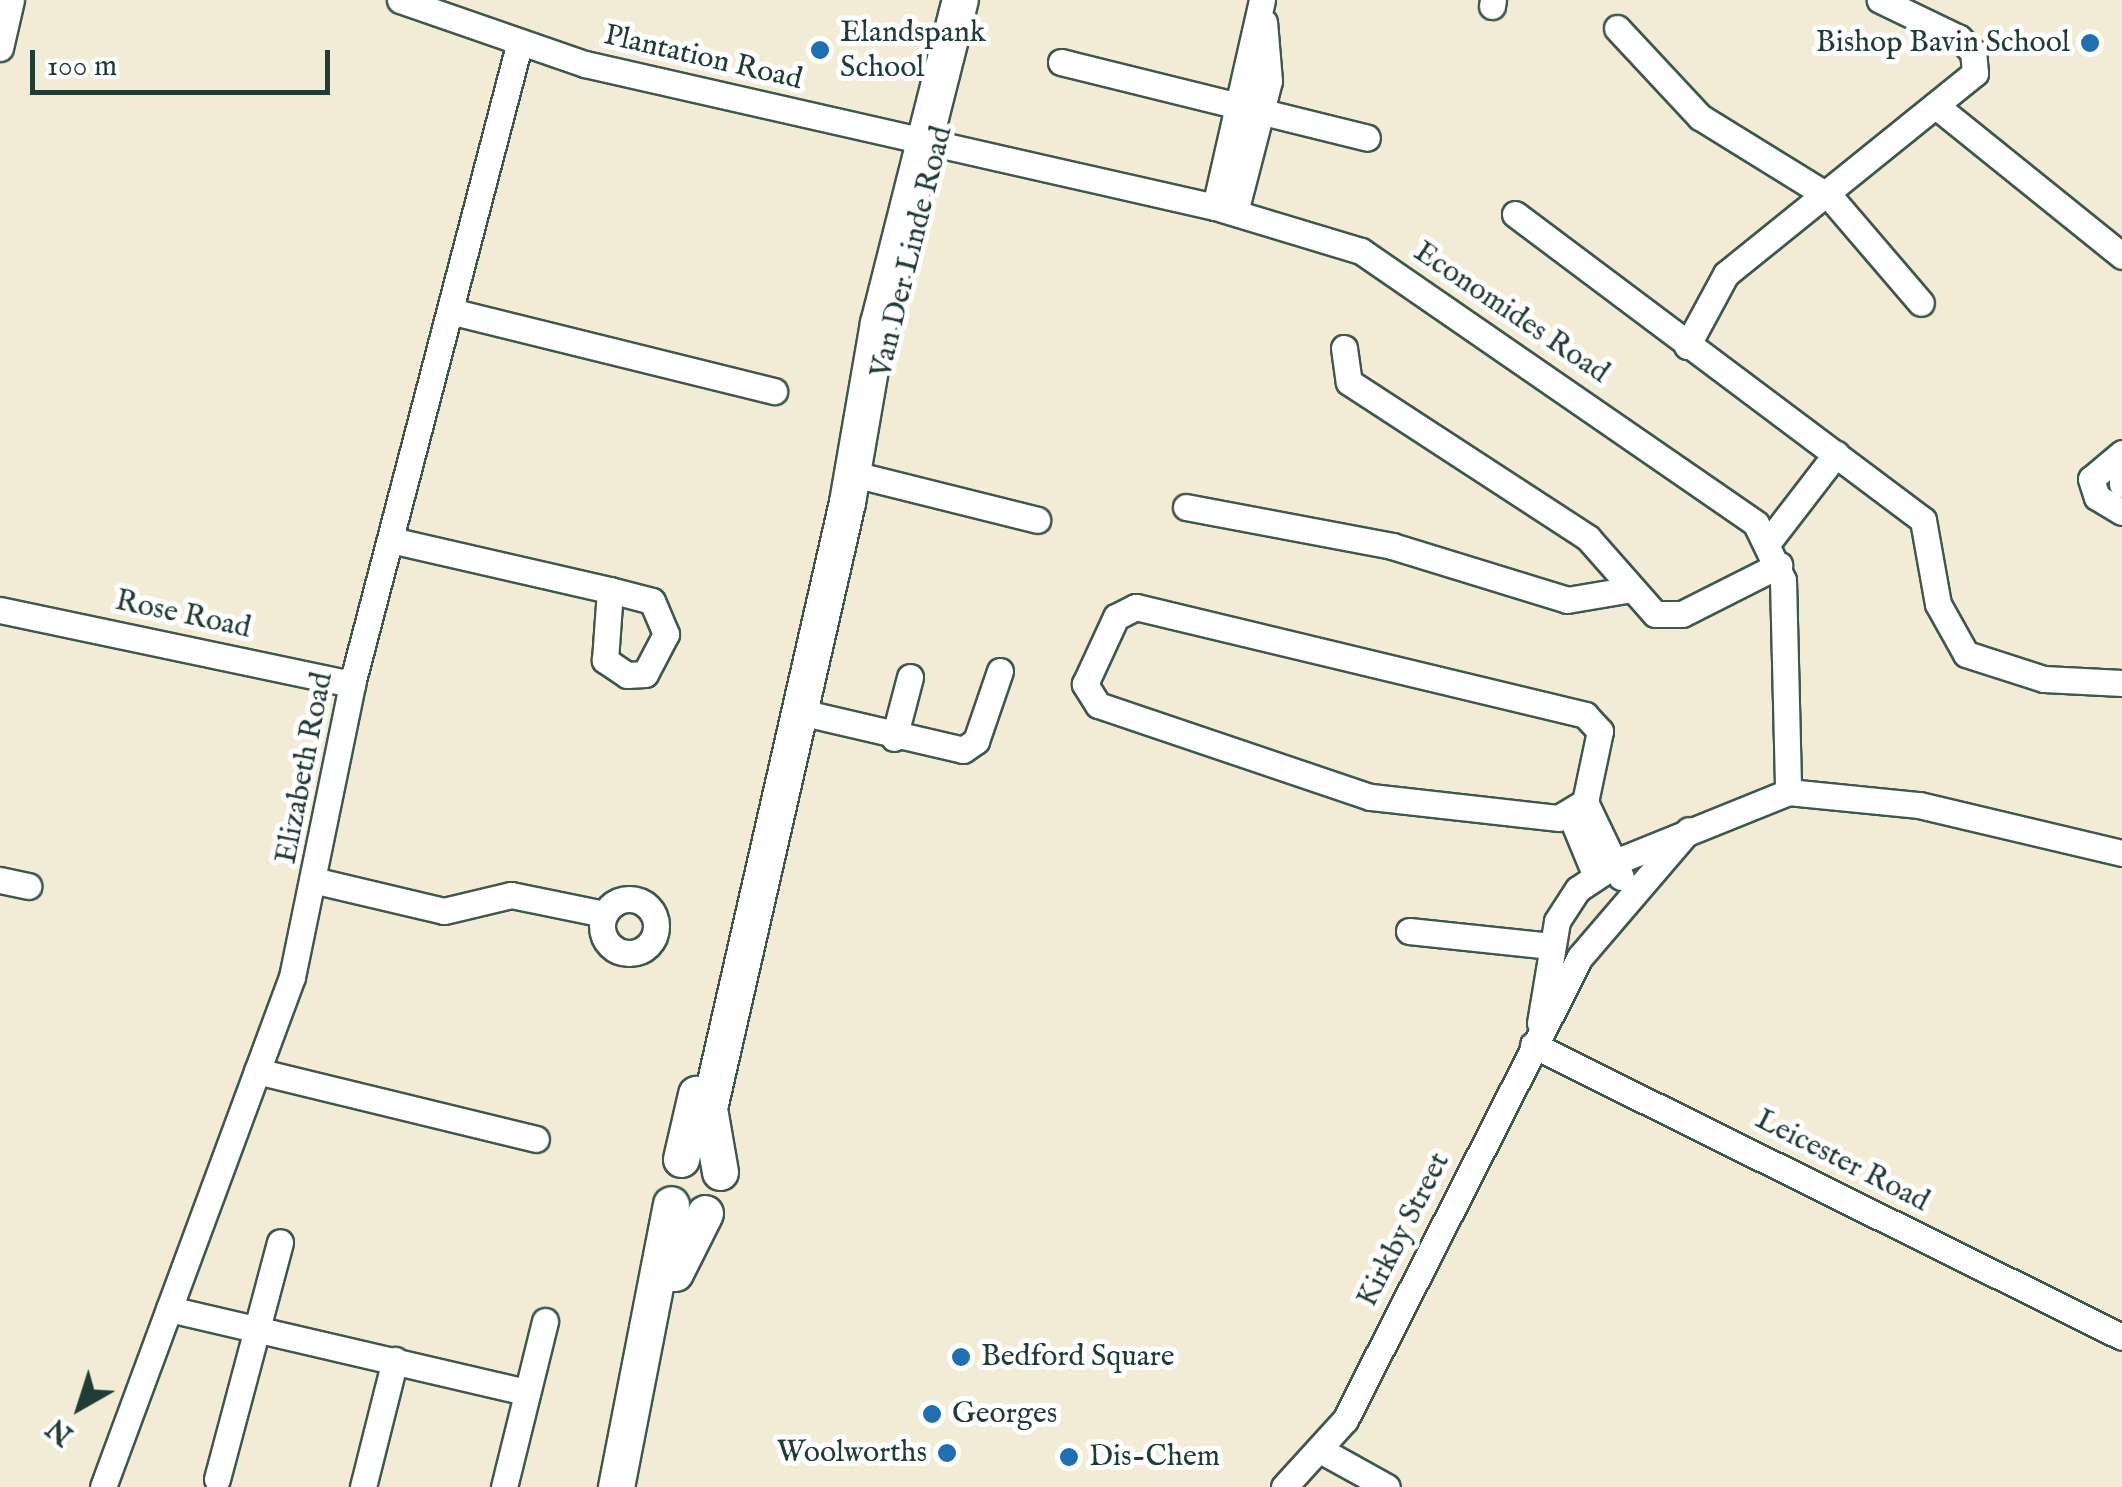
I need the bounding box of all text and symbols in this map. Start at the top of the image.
place label: Elandspank School [840,15,986,86]
street label: Plantation Road [600,18,806,98]
place label: Bishop Bavin School [1816,25,2070,61]
scale bar [35,30,335,92]
marker: Bishop Bavin School [2079,32,2101,54]
marker: Elandspank School [809,39,831,61]
text: 100 m [47,48,117,86]
street label: Van Der Linde Road [863,122,961,382]
street label: Economides Road [1407,234,1615,392]
street label: Rose Road [112,583,254,647]
street label: Elizabeth Road [269,669,341,867]
street label: Leicester Road [1749,1102,1935,1220]
street label: Kirkby Street [1350,1147,1458,1313]
place label: Bedford Square [981,1339,1174,1375]
marker: Bedford Square [950,1346,972,1368]
north arrow [30,1357,130,1457]
place label: Georges [952,1396,1057,1432]
marker: Georges [921,1403,943,1425]
text: N [40,1409,81,1452]
place label: Woolworths [777,1435,927,1471]
place label: Dis-Chem [1089,1439,1220,1475]
marker: Woolworths [936,1442,958,1464]
marker: Dis-Chem [1058,1446,1080,1468]

